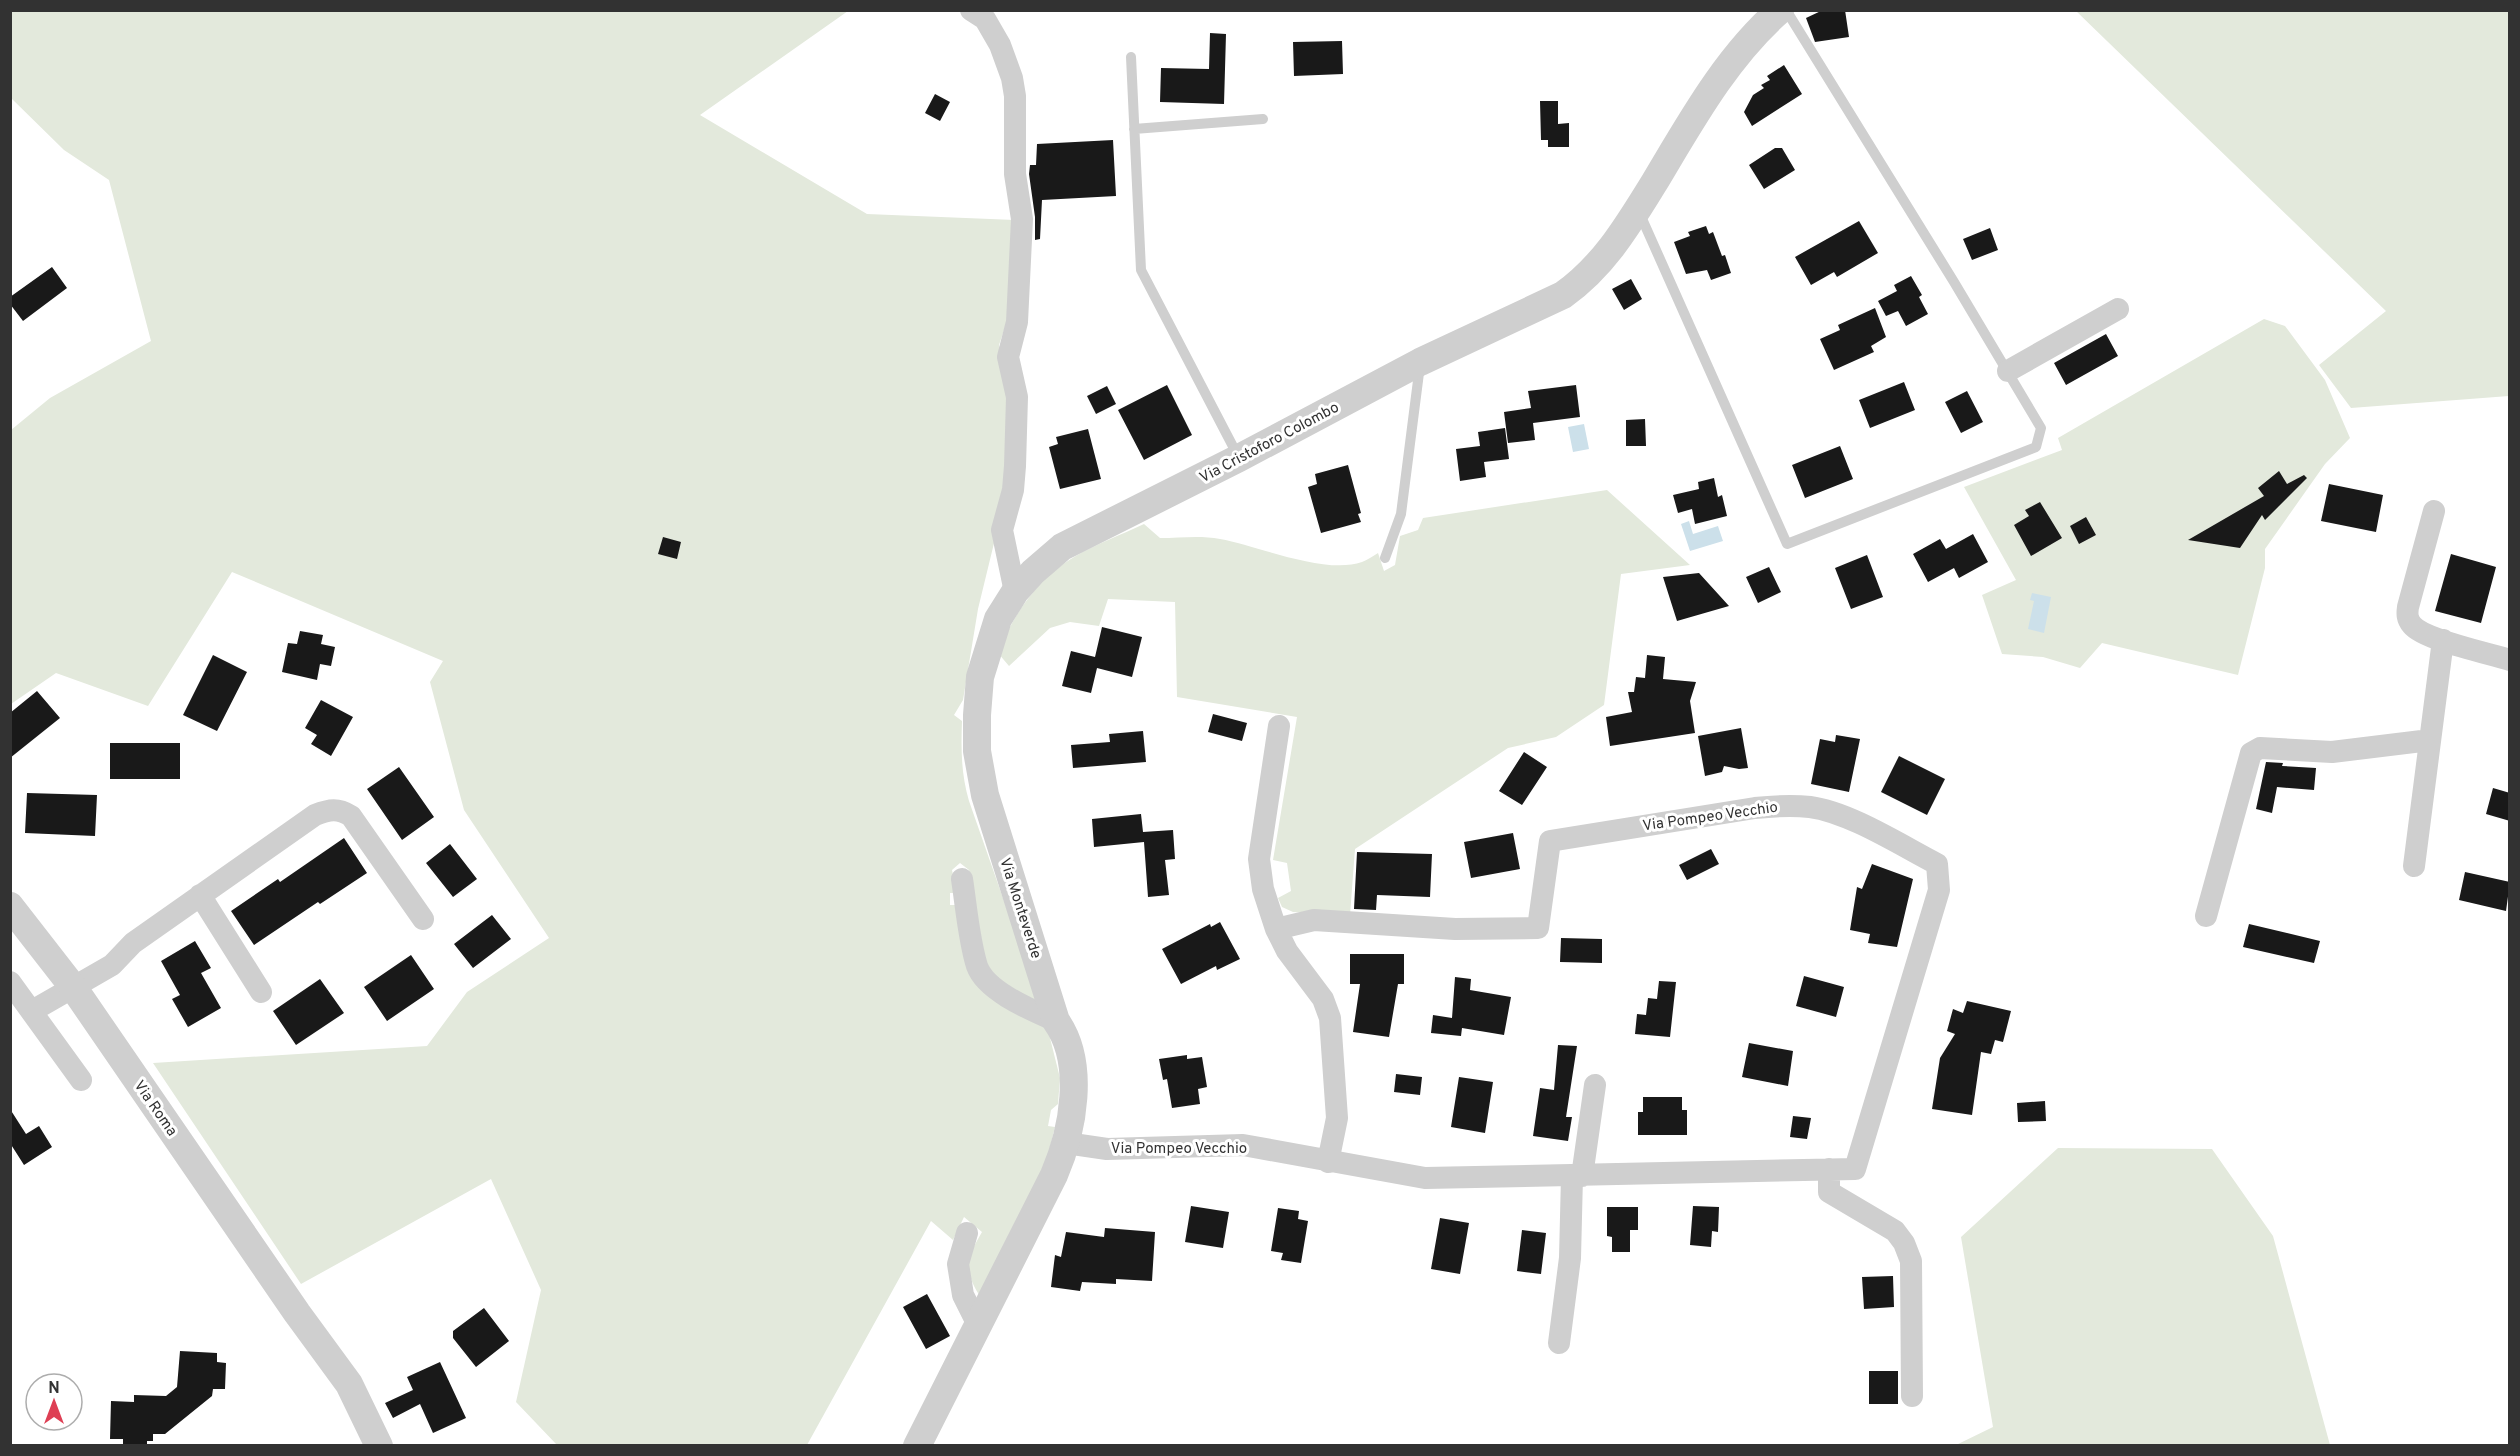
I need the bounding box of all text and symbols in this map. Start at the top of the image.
street label: Via Cristoforo Colombo [1197,398,1343,488]
street label: Via Pompeo Vecchio [1641,799,1779,836]
street label: Via Monteverde [994,856,1045,961]
street label: Via Roma [129,1077,181,1140]
street label: Via Pompeo Vecchio [1111,1140,1247,1159]
north arrow [24,1372,84,1432]
text: N [48,1379,60,1399]

